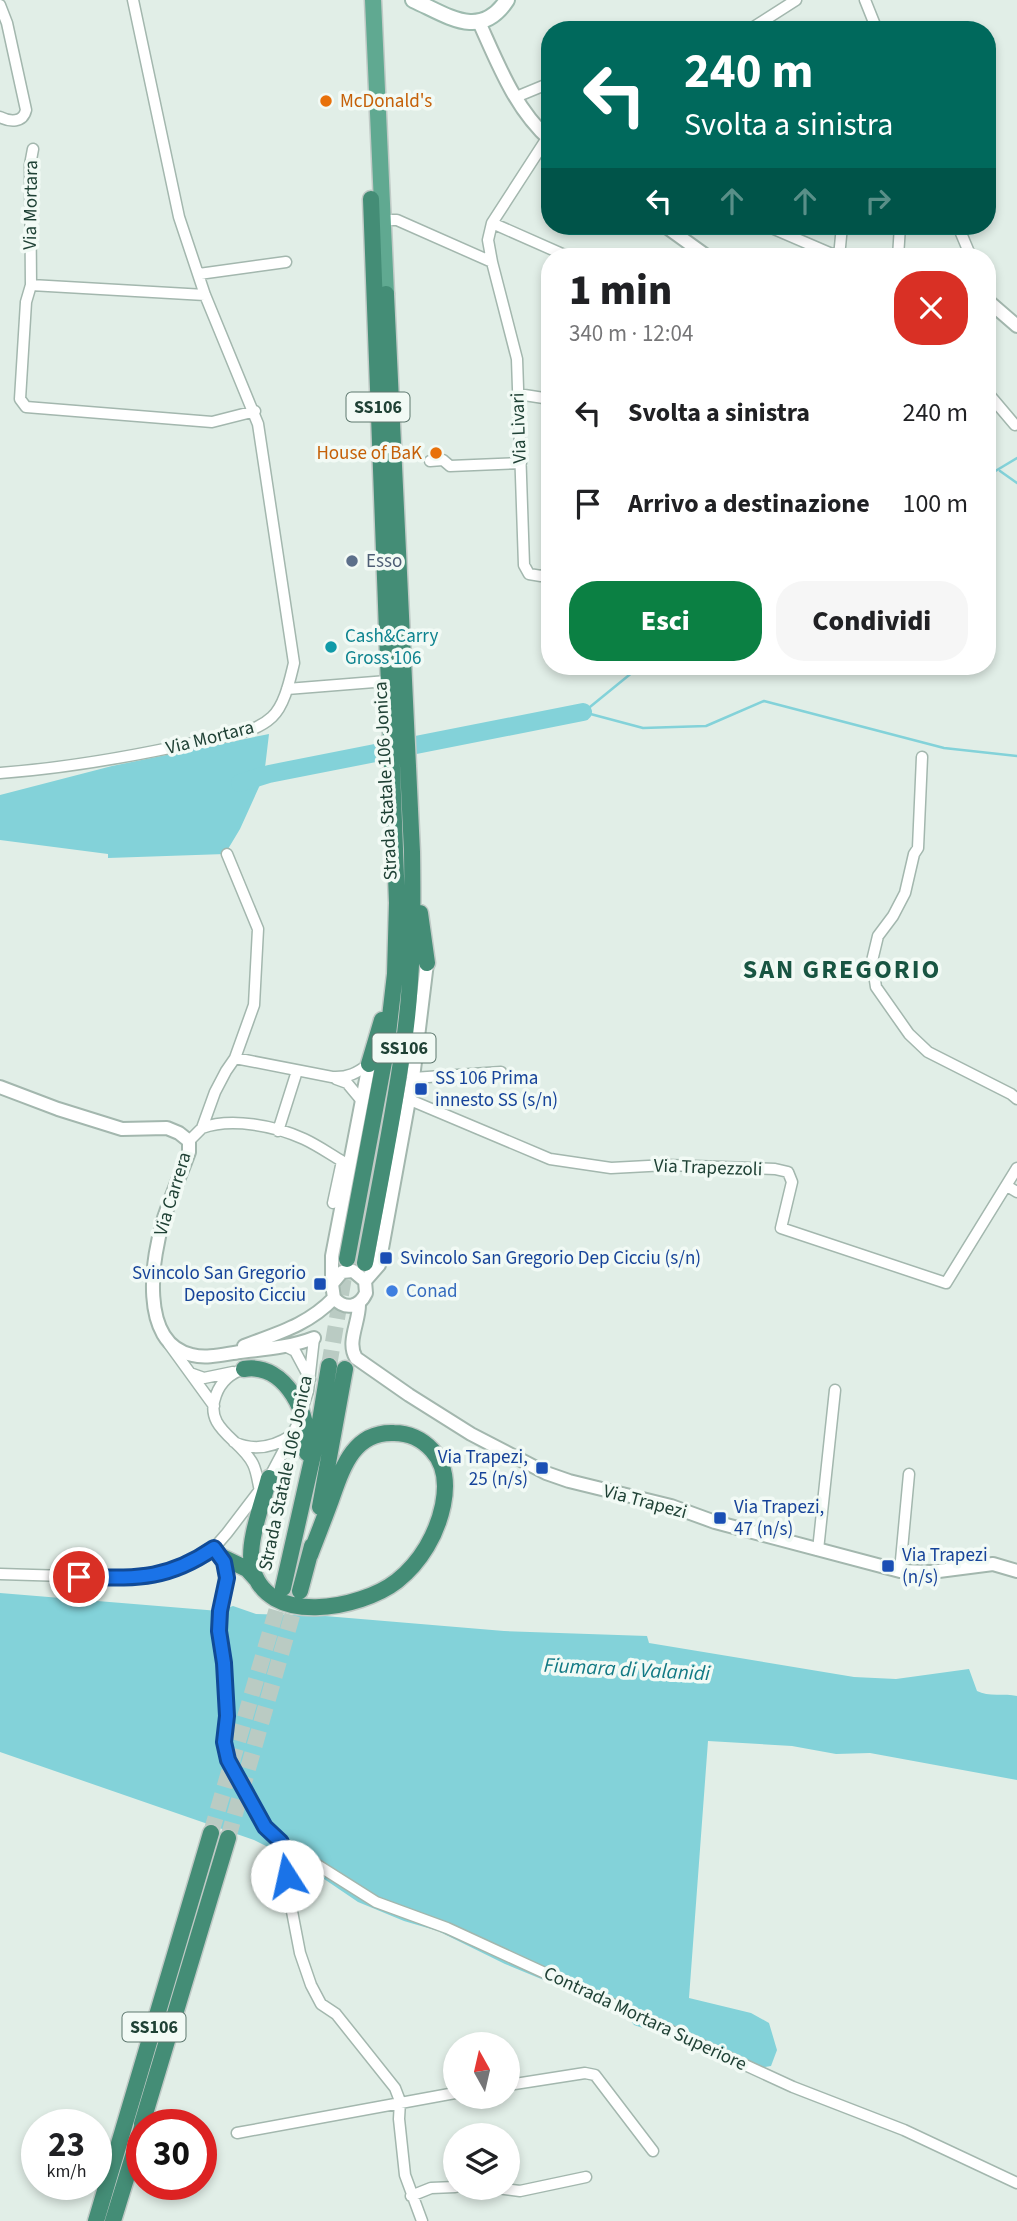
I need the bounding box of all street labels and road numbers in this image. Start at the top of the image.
street label: Via Mortara [17,160,45,250]
street label: Via Livari [504,392,534,464]
road number: SS106 [346,393,410,422]
street label: Strada Statale 106 Jonica [367,681,405,881]
street label: Via Mortara [163,714,257,762]
road number: SS106 [372,1034,436,1063]
street label: Via Carrera [147,1149,199,1239]
street label: Via Trapezzoli [653,1153,763,1183]
street label: Strada Statale 106 Jonica [252,1373,320,1573]
street label: Via Trapezi [600,1478,690,1526]
street label: Contrada Mortara Superiore [539,1960,751,2078]
road number: SS106 [122,2012,186,2041]

